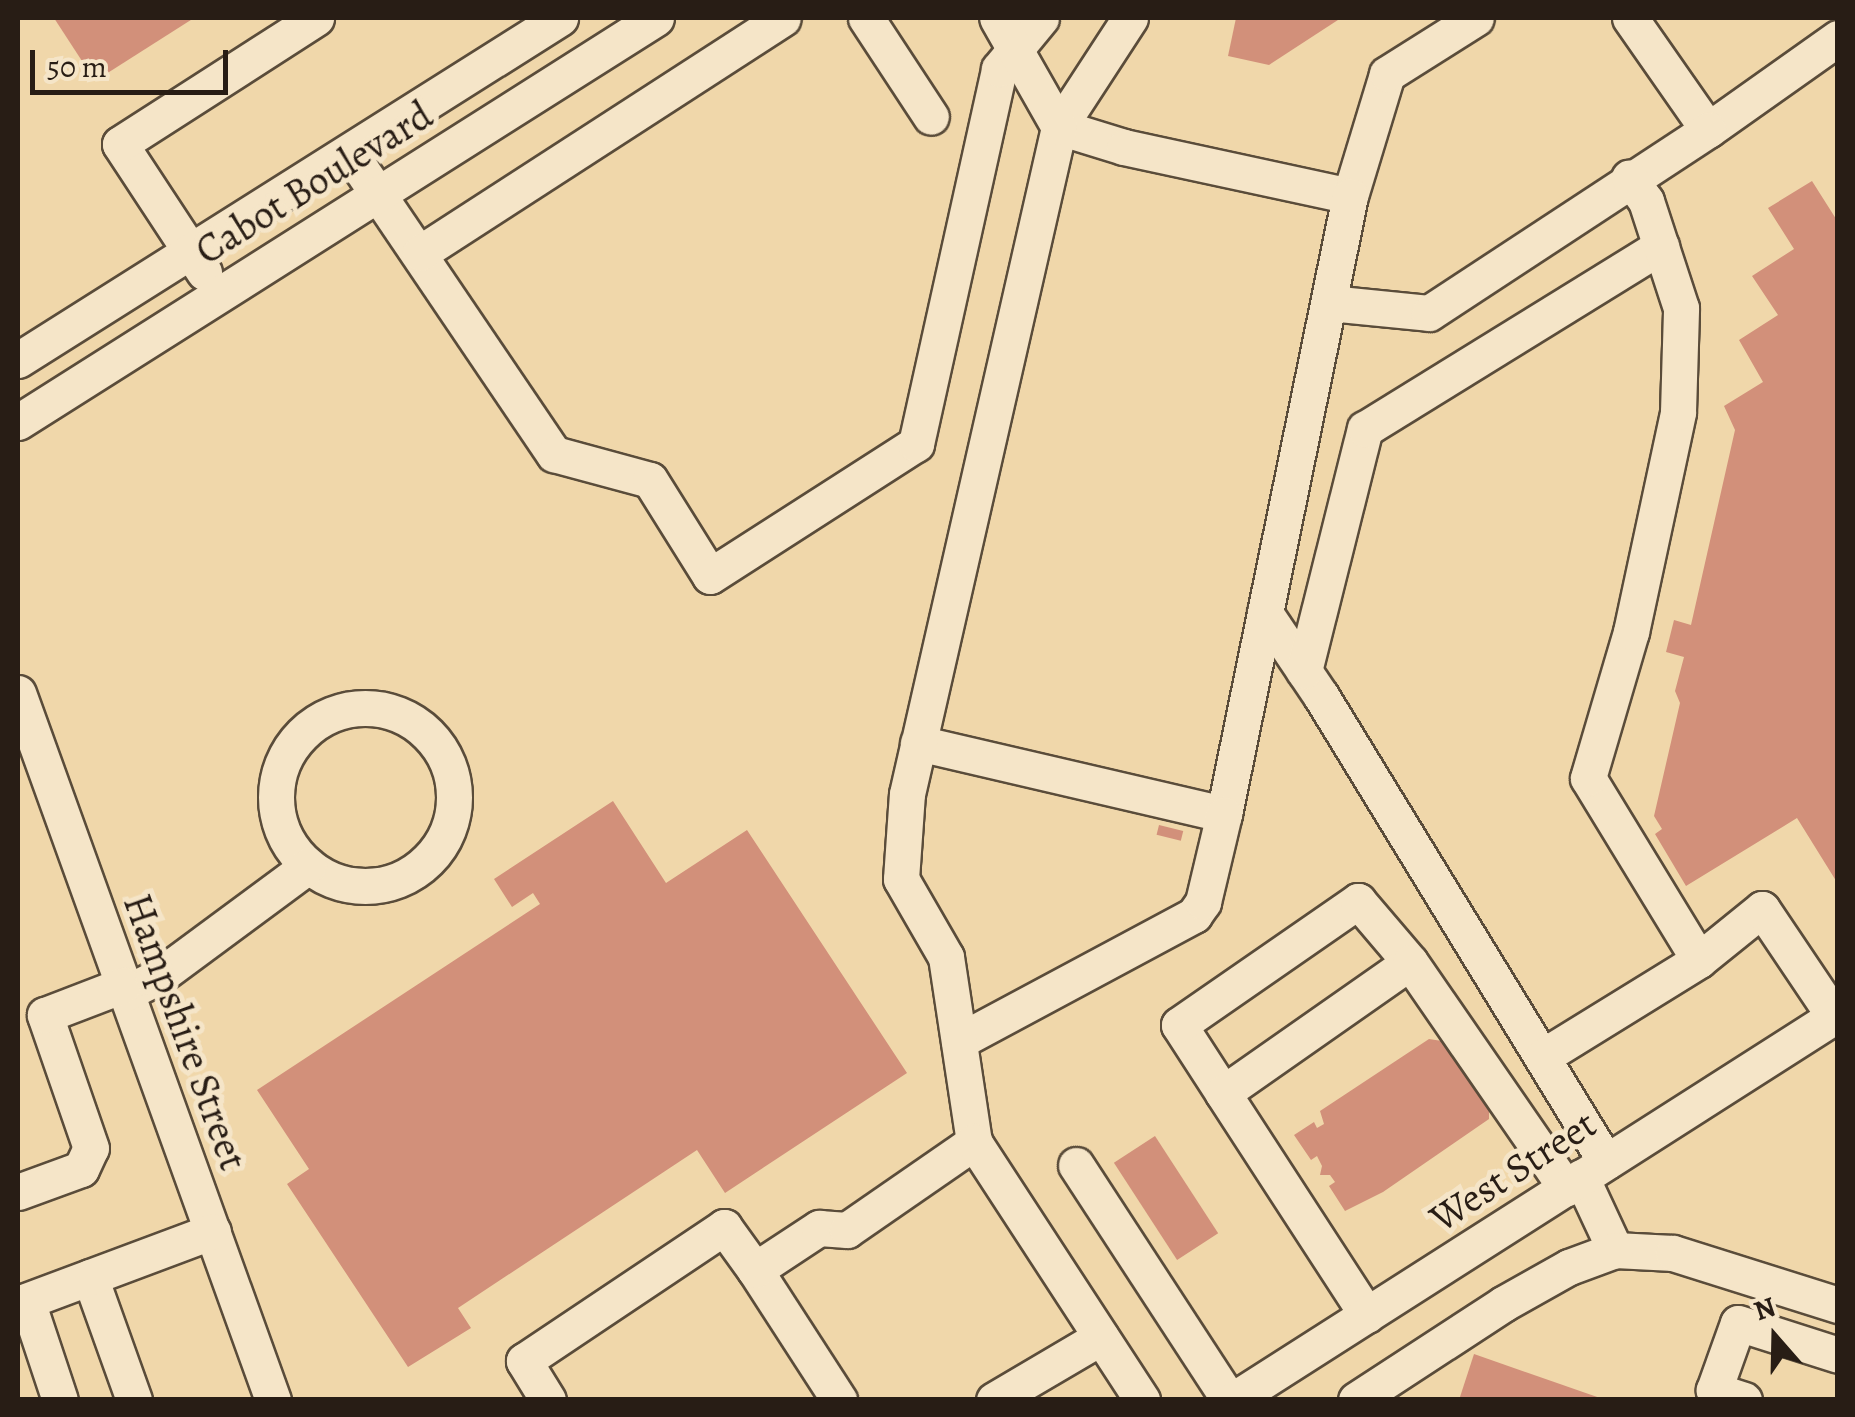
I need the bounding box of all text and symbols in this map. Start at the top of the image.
scale bar [35,30,232,92]
text: 50 m [47,47,107,87]
street label: Cabot Boulevard [187,91,441,275]
street label: Hampshire Street [113,887,257,1177]
street label: West Street [1421,1100,1605,1242]
north arrow [1725,1287,1825,1387]
text: N [1749,1287,1781,1330]

